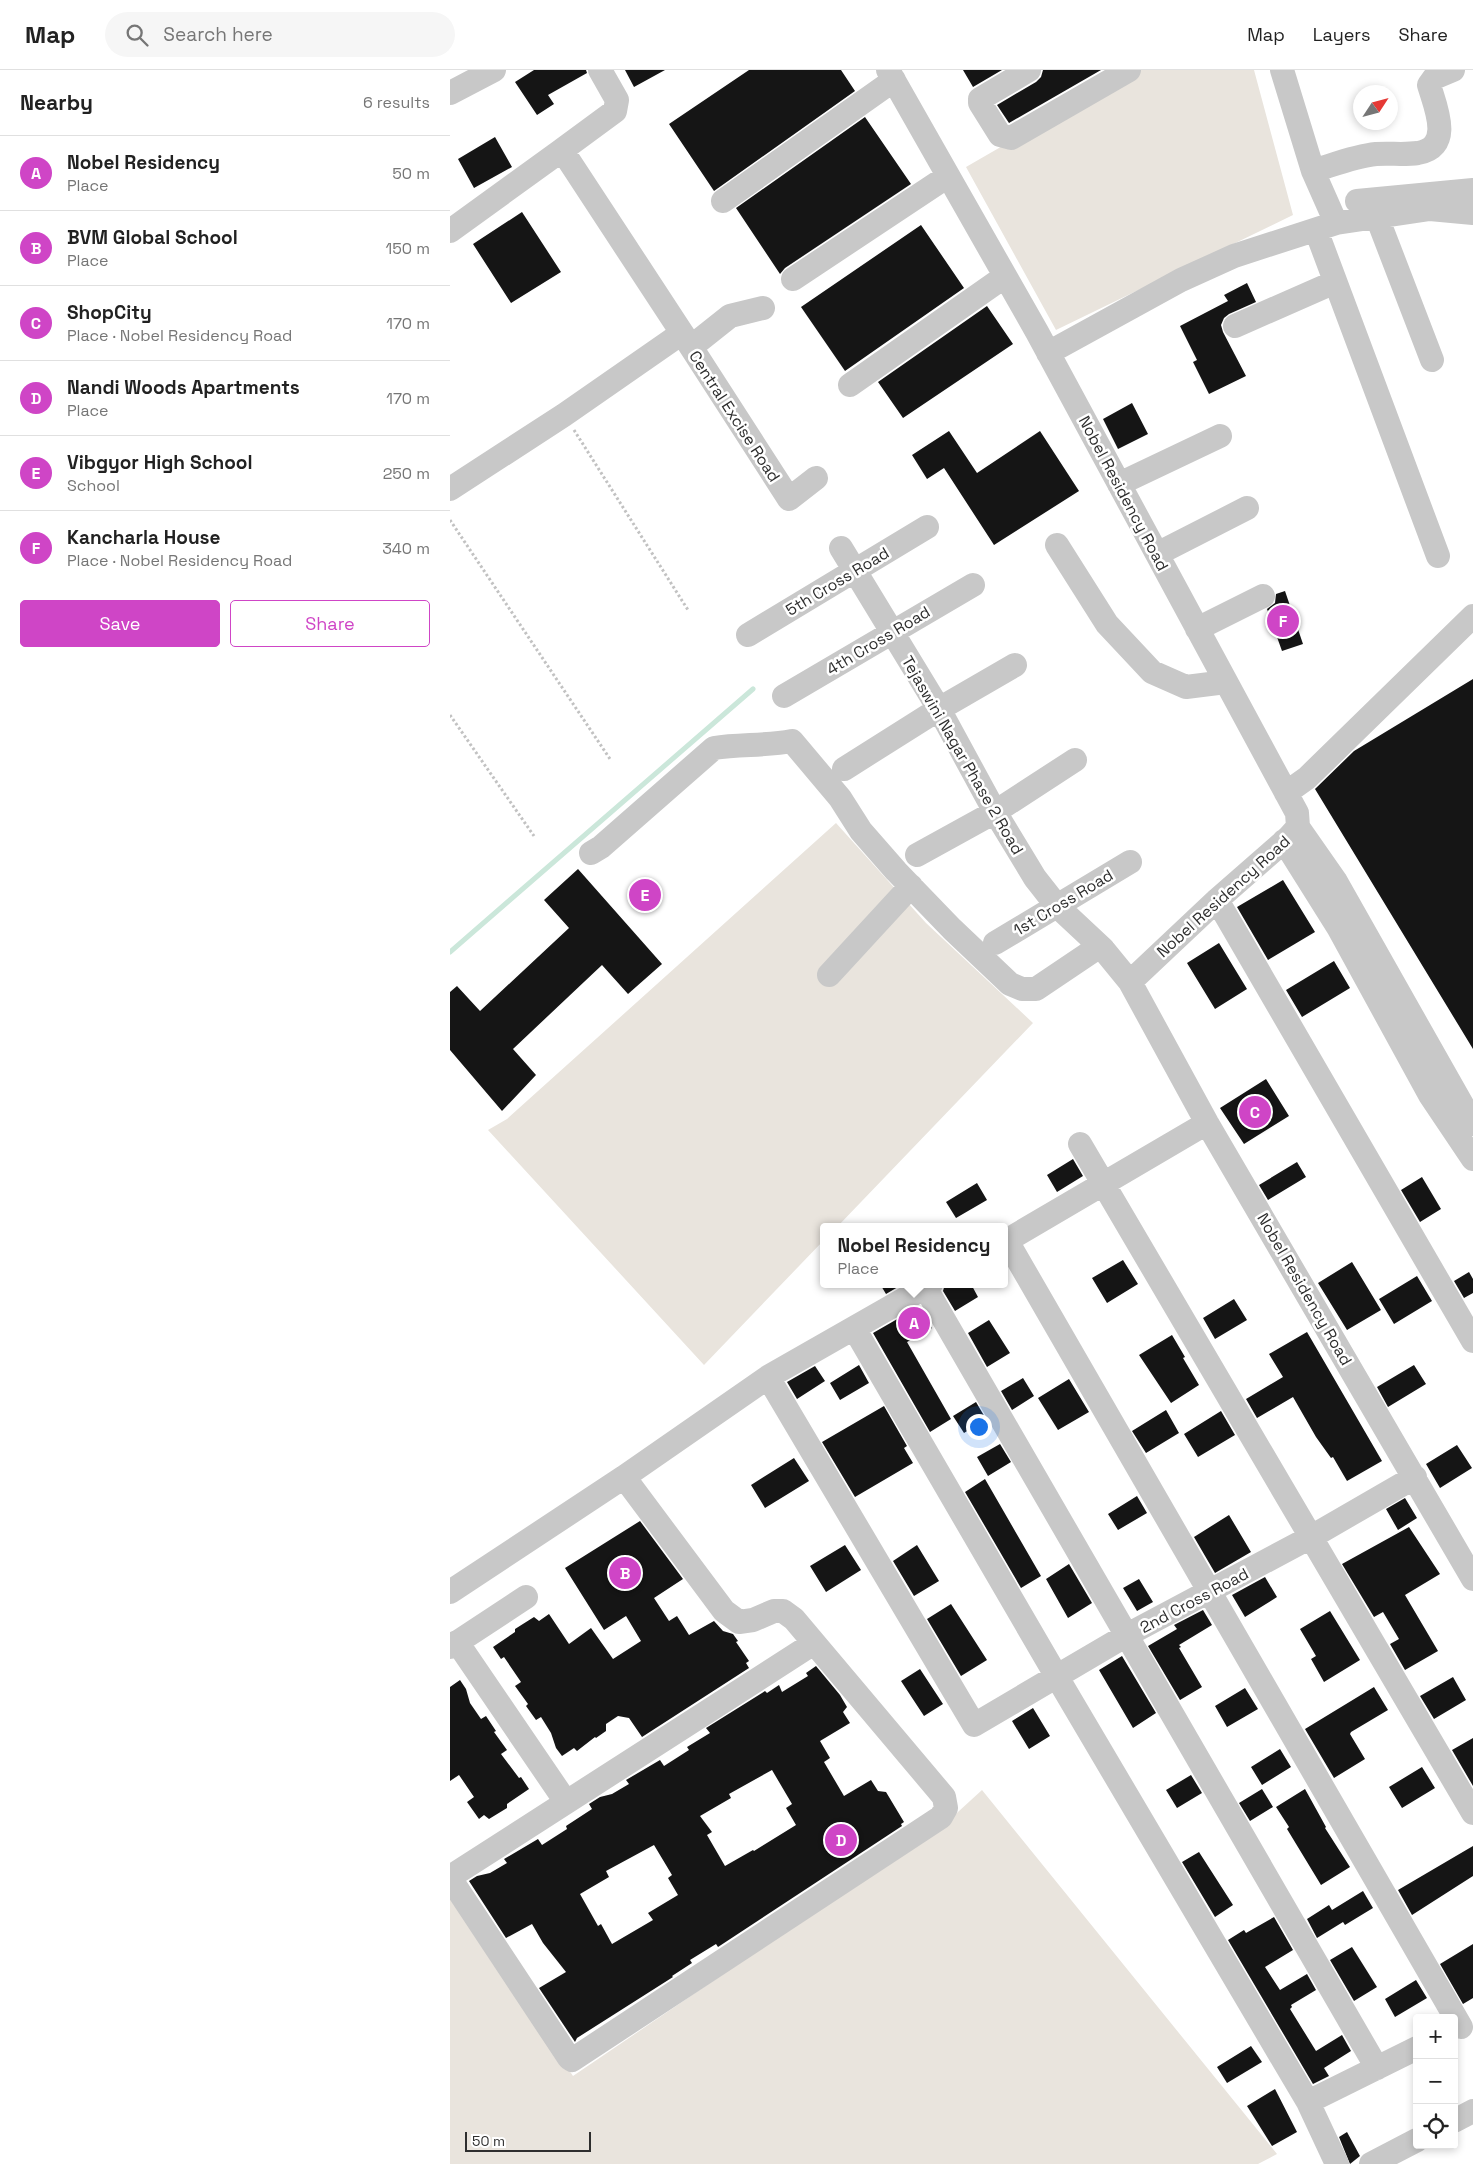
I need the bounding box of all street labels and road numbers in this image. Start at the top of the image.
street label: Central Excise Road [684,347,785,486]
street label: Nobel Residency Road [1074,412,1173,574]
street label: 5th Cross Road [782,542,893,621]
street label: 4th Cross Road [823,601,934,680]
street label: Tejaswini Nagar Phase 2 Road [897,652,1028,858]
street label: Nobel Residency Road [1152,831,1294,962]
street label: 1st Cross Road [1010,864,1117,940]
street label: Nobel Residency Road [1252,1209,1357,1369]
street label: 2nd Cross Road [1136,1563,1252,1638]

